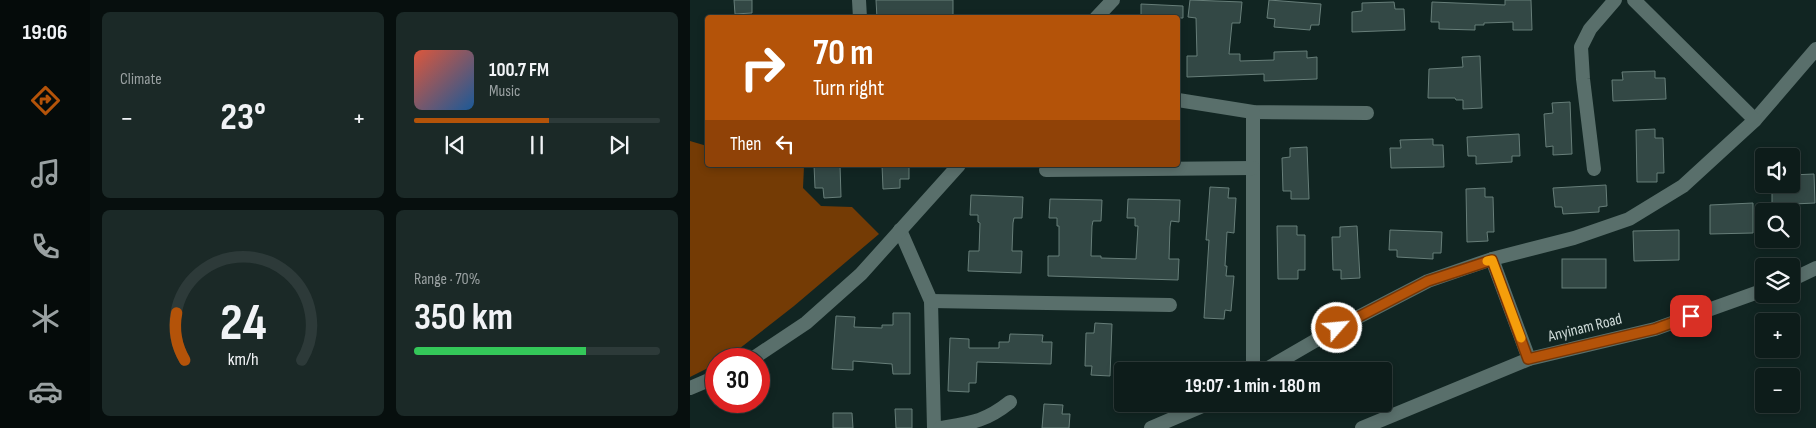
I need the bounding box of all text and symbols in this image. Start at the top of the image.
text: 19:06 [23,19,67,46]
text: 70 m [813,32,873,75]
icon: right [730,35,795,100]
text: 100.7 FM [489,59,549,82]
text: Climate [120,70,162,89]
text: Turn right [813,75,884,102]
text: Music [489,82,520,101]
icon: directions [28,83,63,118]
text: 23° [220,95,266,140]
text: − [120,102,134,135]
text: + [352,102,366,135]
icon: left [771,130,799,158]
icon: previous [441,131,469,159]
icon: pause [523,131,551,159]
icon: next [605,131,633,159]
text: Then [730,133,761,156]
map controls [1755,148,1800,413]
button: sound [1755,148,1800,193]
icon: music [28,156,63,191]
button: search [1755,203,1800,248]
icon: phone [28,229,63,264]
button: layers [1755,258,1800,303]
text: Range · 70% [414,270,480,289]
text: 24 [220,292,266,355]
text: 350 km [414,295,513,340]
pin [1670,295,1712,337]
icon: climate [28,301,63,336]
position arrow [1310,301,1362,353]
icon: arrive [1677,302,1705,330]
street label: Anyinam Road [1545,310,1624,347]
button: + [1755,313,1800,358]
speed limit sign: 30 [705,348,770,413]
text: km/h [228,349,258,370]
button: − [1755,368,1800,413]
icon: car [28,374,63,409]
text: 19:07 · 1 min · 180 m [1185,375,1321,398]

